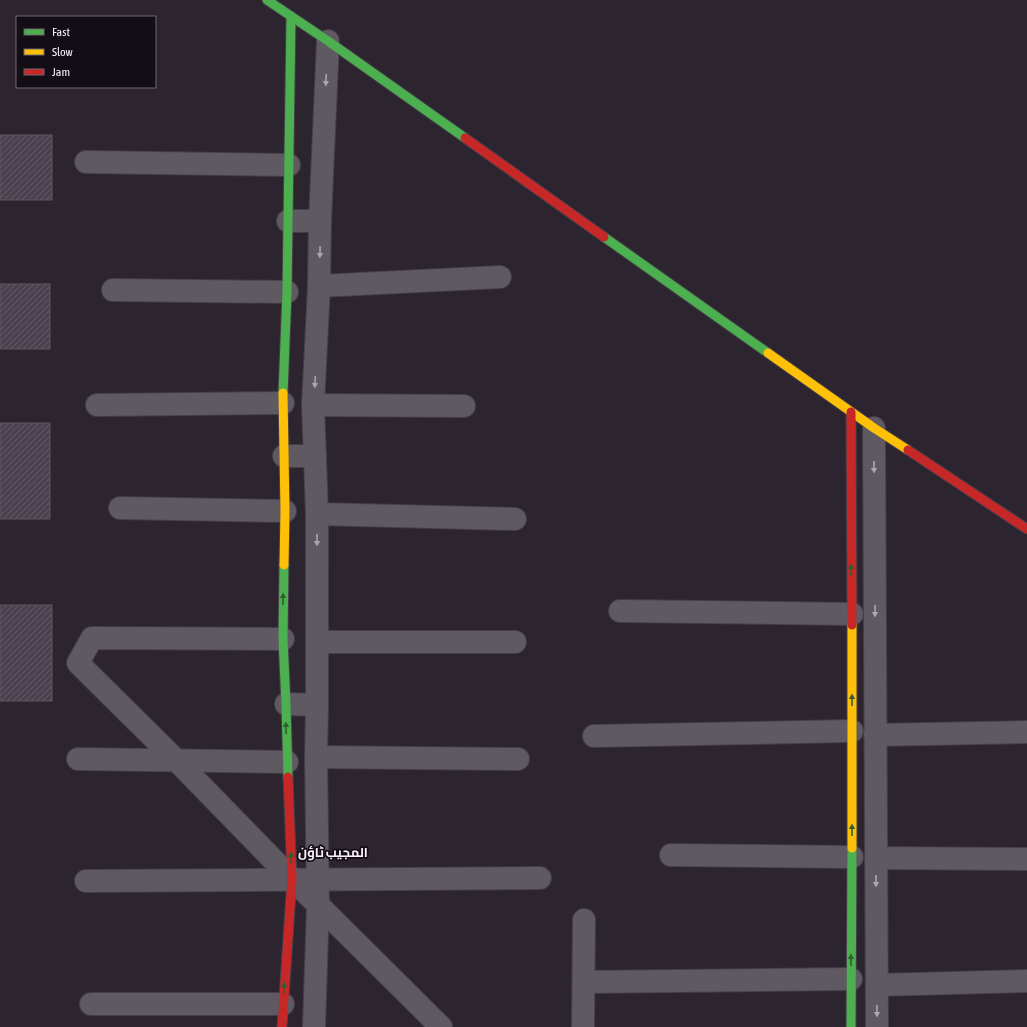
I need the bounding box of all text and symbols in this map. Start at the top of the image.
legend [16,16,156,88]
text: Fast [52,25,70,39]
text: Slow [52,45,73,59]
text: Jam [52,65,70,79]
one-way arrow [323,74,330,86]
one-way arrow [316,246,323,258]
one-way arrow [311,376,318,388]
one-way arrow [871,461,877,474]
one-way arrow [314,534,320,547]
one-way arrow [848,563,854,576]
one-way arrow [280,592,286,605]
one-way arrow [872,605,878,618]
one-way arrow [849,693,855,706]
one-way arrow [283,721,289,734]
one-way arrow [849,823,855,836]
district label: المجیب ٹاؤن [298,845,368,861]
one-way arrow [287,852,294,864]
one-way arrow [873,875,879,888]
one-way arrow [848,953,854,966]
one-way arrow [280,982,287,994]
one-way arrow [874,1005,880,1018]

